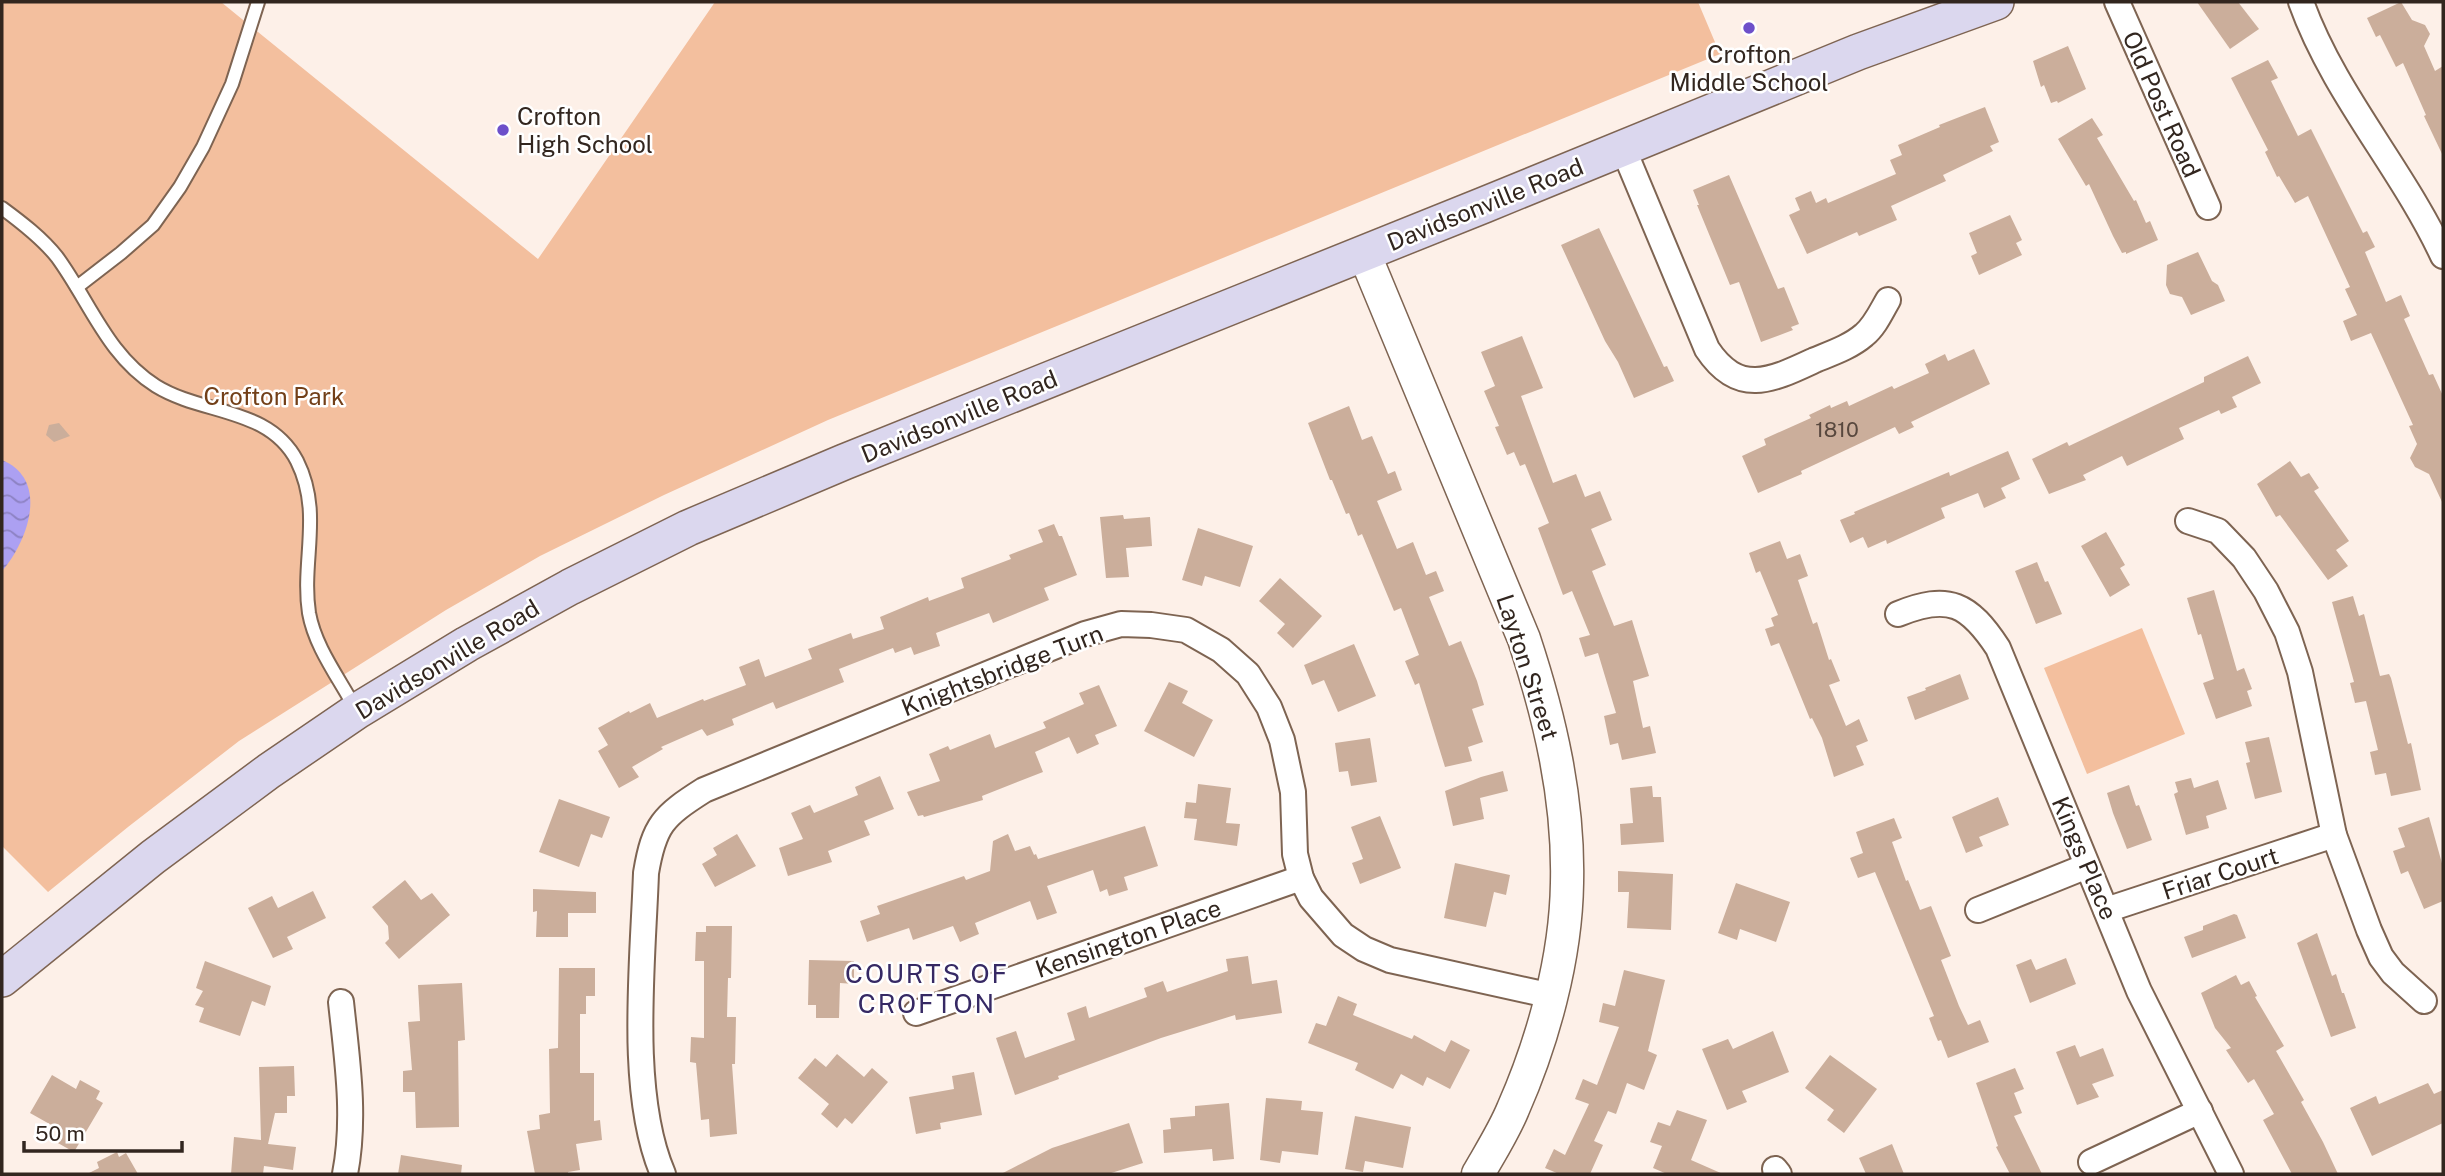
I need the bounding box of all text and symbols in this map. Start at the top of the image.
marker: Crofton Middle School [1741,20,1757,36]
street label: Old Post Road [2117,27,2207,181]
place label: Crofton Middle School [1669,40,1829,96]
place label: Crofton High School [517,102,653,158]
marker: Crofton High School [495,122,511,138]
street label: Davidsonville Road [1383,152,1587,256]
street label: Davidsonville Road [857,364,1061,468]
park label: Crofton Park [203,382,345,410]
house number: 1810 [1815,417,1859,442]
street label: Layton Street [1491,591,1565,743]
street label: Davidsonville Road [350,593,544,725]
street label: Knightsbridge Turn [897,619,1107,721]
street label: Kings Place [2047,792,2123,924]
street label: Friar Court [2158,841,2282,905]
street label: Kensington Place [1031,893,1225,983]
district label: COURTS OF CROFTON [845,958,1009,1019]
scale bar [24,1110,182,1154]
text: 50 m [35,1121,85,1146]

